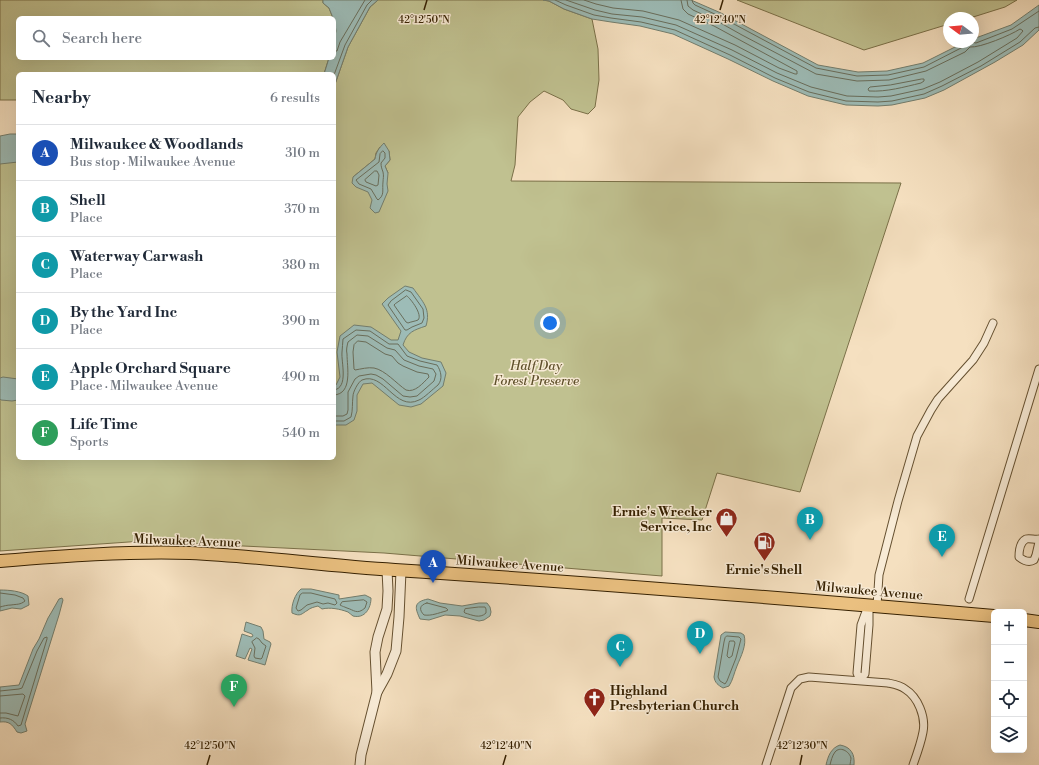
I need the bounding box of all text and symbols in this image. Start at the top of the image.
north arrow [943,12,979,48]
text: 42°12'50"N [398,14,450,26]
text: 42°12'40"N [694,14,746,26]
search box [16,16,336,60]
icon: search [30,27,52,49]
text: Search here [62,29,142,48]
text: Nearby [32,87,91,109]
text: 6 results [270,90,320,106]
text: Milwaukee & Woodlands [70,135,243,154]
text: A [40,145,50,161]
text: 310 m [285,145,320,161]
text: Bus stop · Milwaukee Avenue [70,154,235,170]
text: Shell [70,191,106,210]
text: B [40,201,50,217]
text: 370 m [284,201,320,217]
text: Place [70,210,102,226]
text: Waterway Carwash [70,247,203,266]
text: C [40,257,50,273]
text: 380 m [282,257,320,273]
text: Place [70,266,102,282]
text: By the Yard Inc [70,303,177,322]
text: D [40,313,50,329]
text: 390 m [282,313,320,329]
your location [540,313,560,333]
text: Place [70,322,102,338]
park label: Half Day Forest Preserve [493,358,579,389]
text: Apple Orchard Square [70,359,231,378]
text: E [40,369,50,385]
text: 490 m [282,369,320,385]
text: Place · Milwaukee Avenue [70,378,218,394]
text: Life Time [70,415,138,434]
text: F [40,425,50,441]
text: 540 m [282,425,320,441]
text: Sports [70,434,109,450]
place label: Ernie's Wrecker Service, Inc [612,504,712,535]
shop icon: Ernie's Wrecker Service, Inc [714,506,740,539]
pin: B [797,507,823,540]
pin: E [929,524,955,557]
fuel station icon: Ernie's Shell [751,529,777,562]
street label: Milwaukee Avenue [133,531,242,551]
pin: A [420,550,446,583]
street label: Milwaukee Avenue [456,552,565,576]
place label: Ernie's Shell [726,562,803,578]
street label: Milwaukee Avenue [815,578,924,604]
map controls [991,609,1027,753]
button: + [991,609,1027,645]
pin: D [687,621,713,654]
pin: C [607,634,633,667]
button: − [991,645,1027,681]
pin: F [221,674,247,707]
button: locate [991,681,1027,717]
place label: Highland Presbyterian Church [610,683,739,714]
church icon: Highland Presbyterian Church [582,685,608,718]
button: layers [991,717,1027,753]
text: 42°12'50"N [184,740,236,752]
text: 42°12'40"N [480,740,532,752]
text: 42°12'30"N [776,740,828,752]

